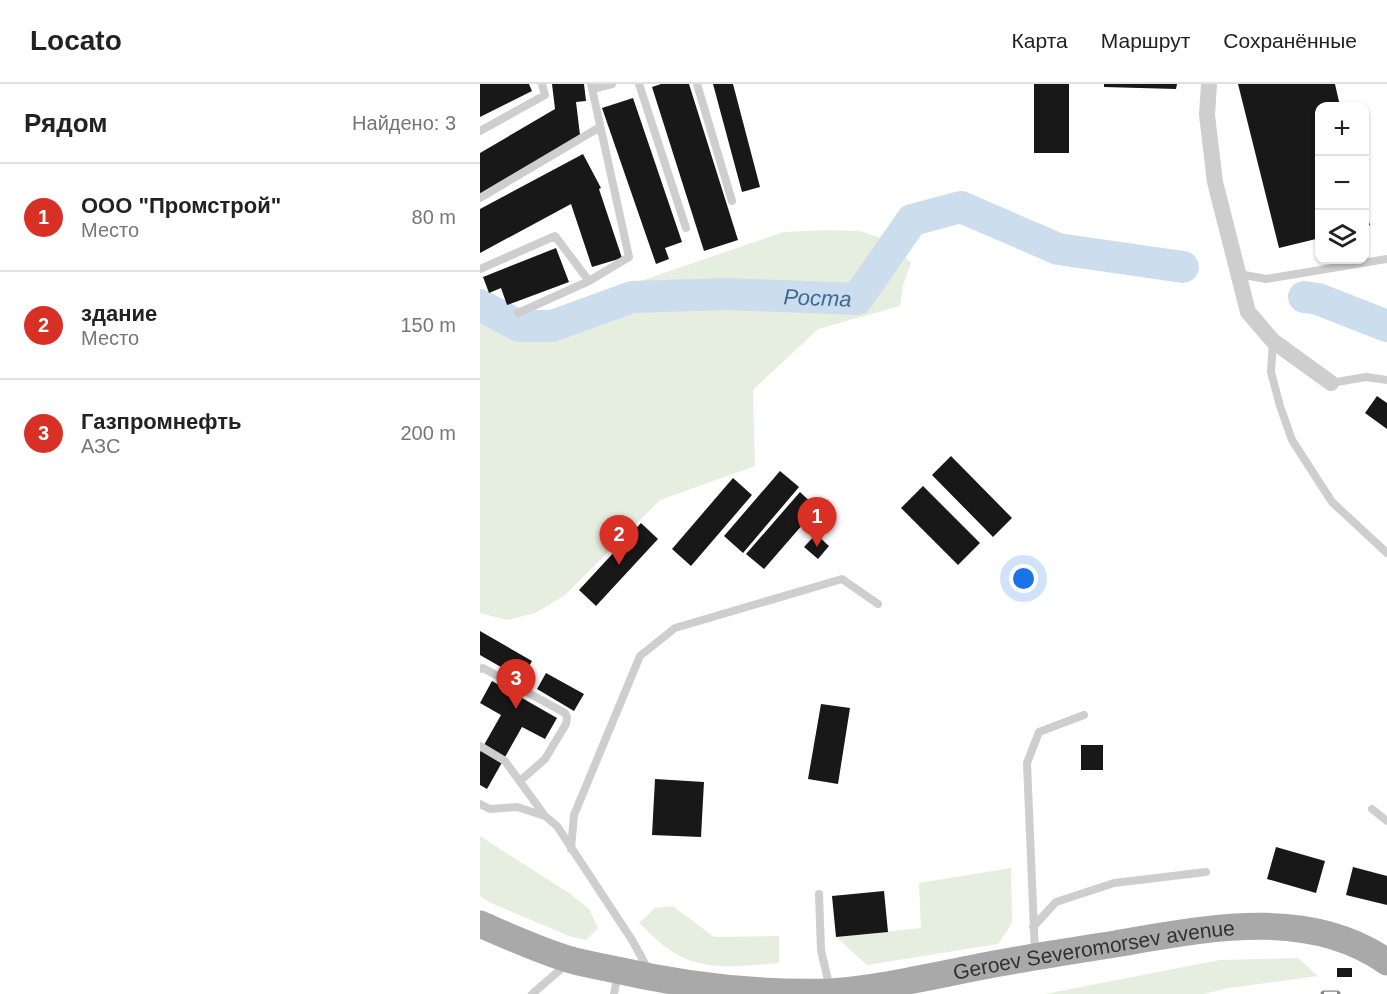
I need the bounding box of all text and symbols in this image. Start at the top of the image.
text: Locato [30,25,122,56]
text: Карта [1012,29,1068,52]
text: Маршрут [1101,29,1190,52]
text: Сохранённые [1223,29,1357,52]
map controls [1315,102,1369,264]
button: + [1315,102,1369,156]
text: Рядом [24,108,107,138]
text: Найдено: 3 [352,112,456,134]
button: − [1315,156,1369,210]
text: ООО "Промстрой" [81,193,281,218]
text: 1 [38,206,49,228]
text: 80 m [412,206,456,228]
button: layers [1315,210,1369,264]
text: Место [81,219,139,241]
water label: Роста [783,284,852,311]
text: здание [81,301,157,326]
text: 2 [38,314,49,336]
text: 150 m [400,314,456,336]
text: Место [81,327,139,349]
text: Газпромнефть [81,409,242,434]
text: 3 [38,422,49,444]
text: 200 m [400,422,456,444]
text: АЗС [81,435,120,457]
pin: 1 [798,498,836,547]
pin: 2 [600,516,638,565]
your location [1009,564,1038,593]
pin: 3 [496,660,536,709]
street label: Geroev Severomorsev avenue [951,916,1235,983]

